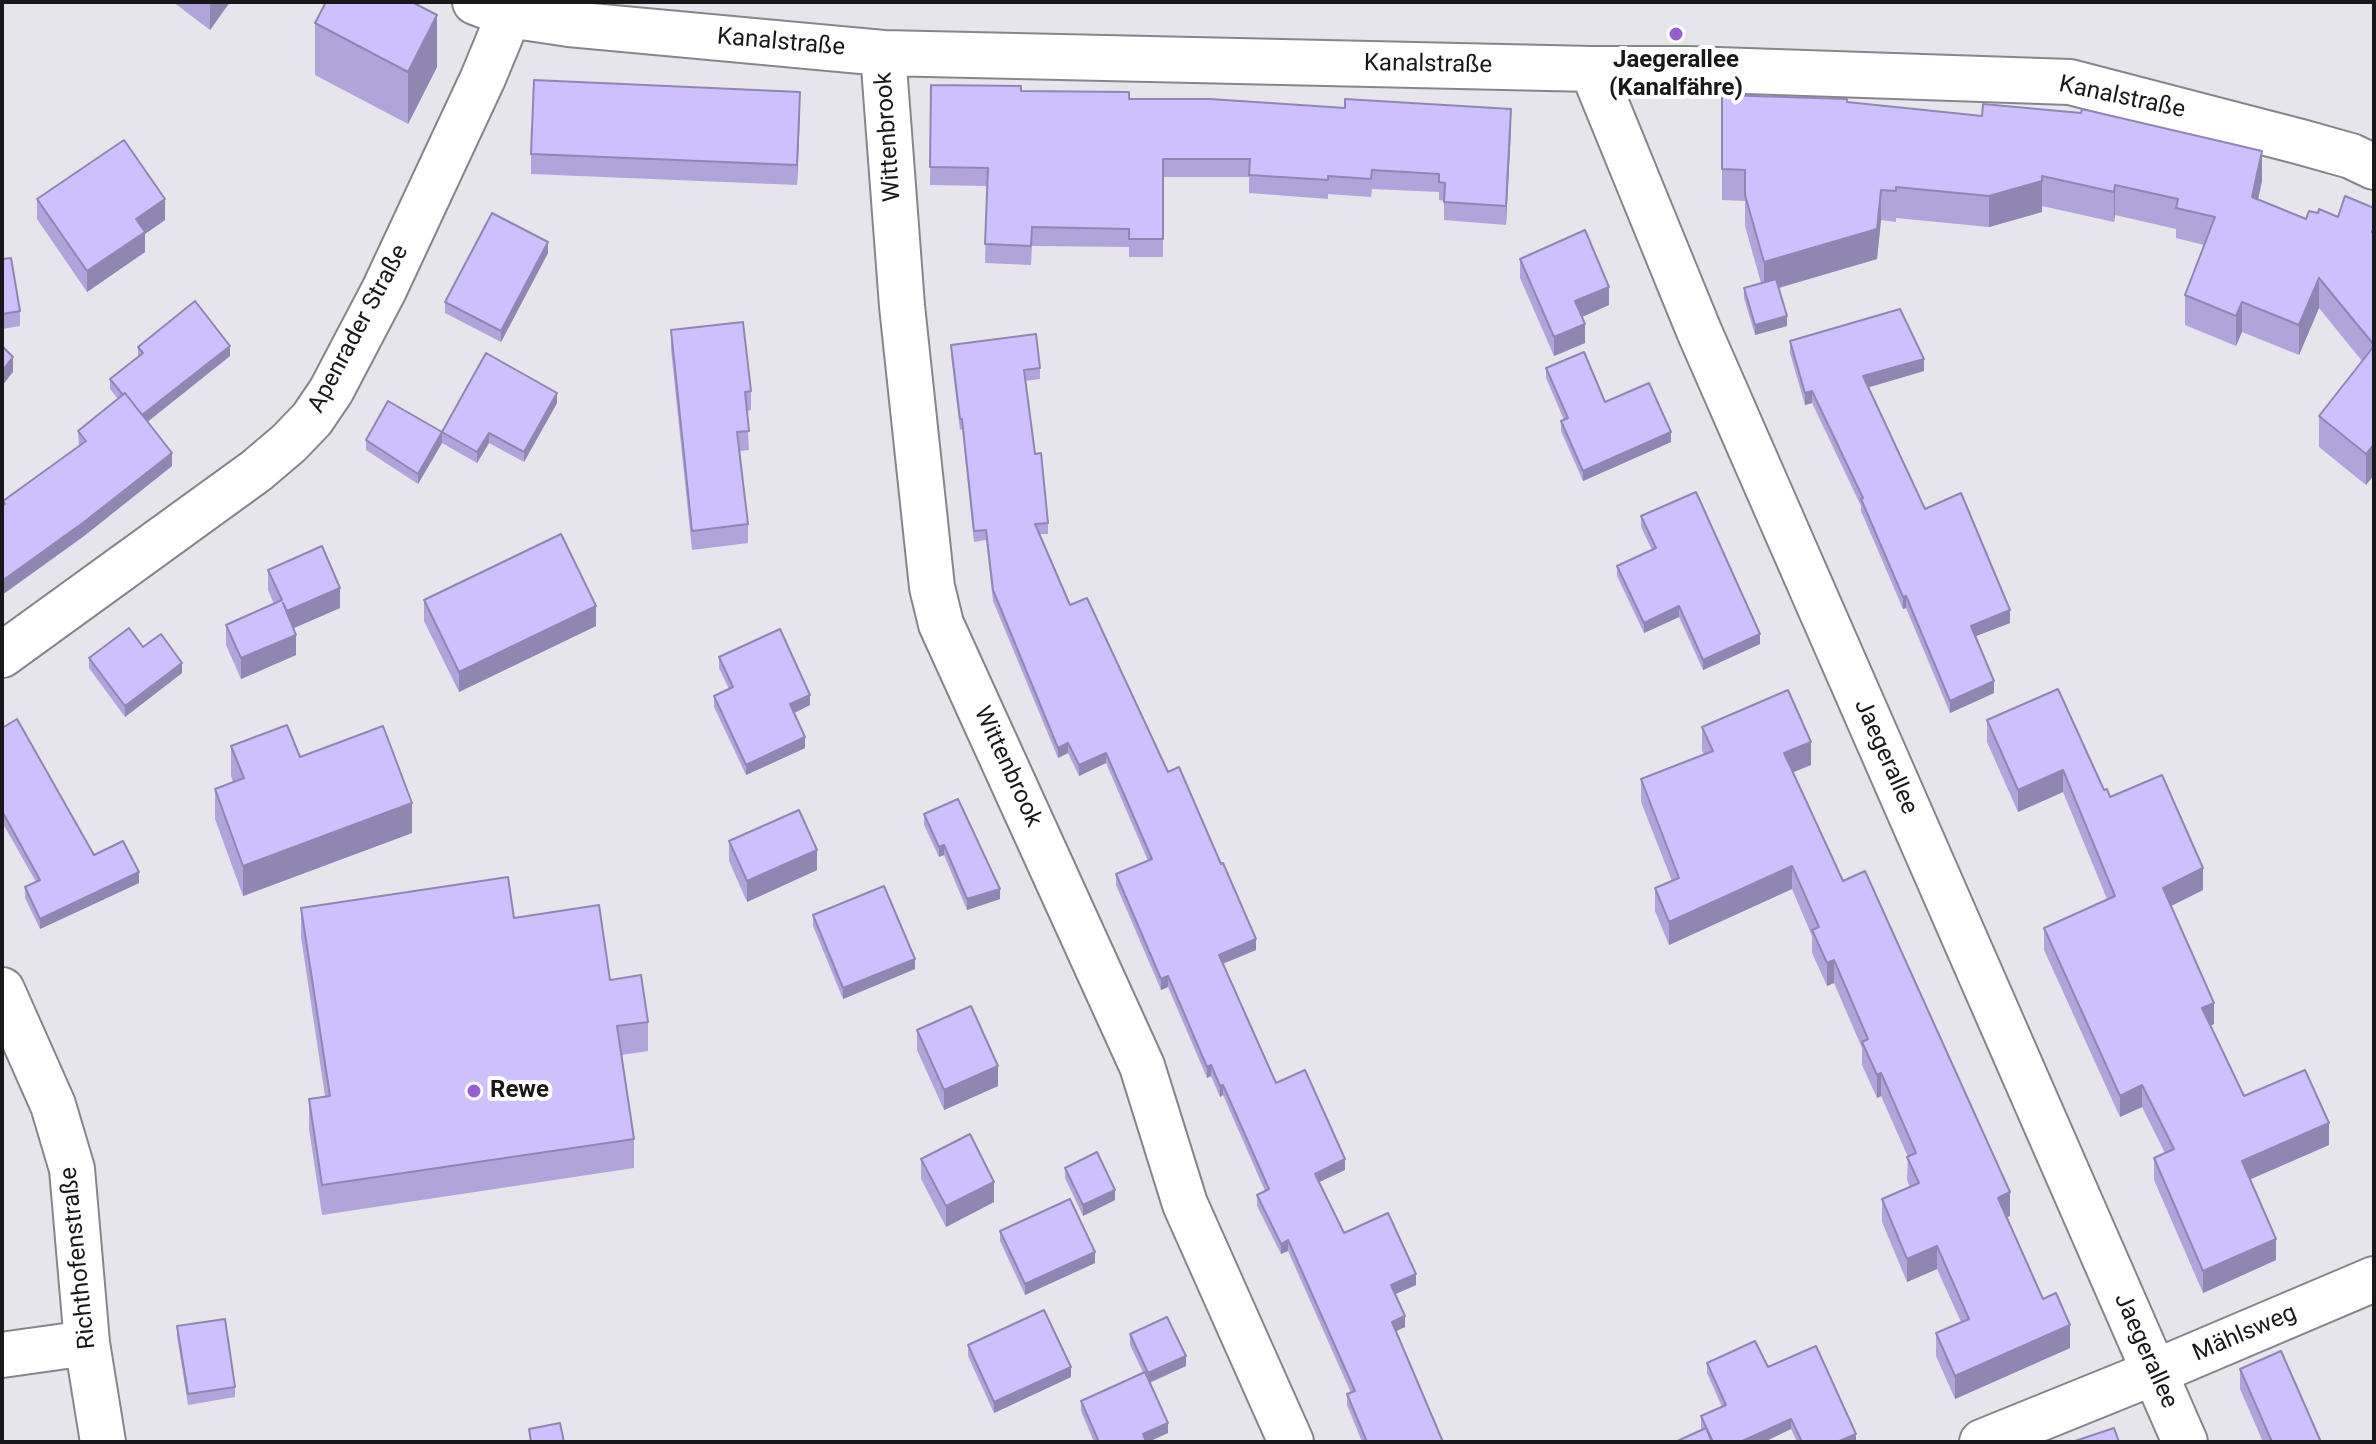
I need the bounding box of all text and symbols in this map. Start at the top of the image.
street label: Kanalstraße [716,23,846,63]
marker: Jaegerallee (Kanalfähre) [1667,25,1685,43]
place label: Jaegerallee (Kanalfähre) [1609,47,1743,103]
street label: Kanalstraße [1364,49,1492,81]
street label: Wittenbrook [870,71,908,203]
street label: Kanalstraße [2056,71,2188,125]
street label: Apenrader Straße [303,240,415,418]
street label: Jaegerallee [1847,695,1923,819]
street label: Wittenbrook [967,702,1047,832]
place label: Rewe [490,1077,549,1105]
marker: Rewe [465,1082,483,1100]
street label: Richthofenstraße [55,1165,103,1351]
street label: Jaegerallee [2107,1289,2183,1413]
street label: Mählsweg [2189,1299,2301,1369]

